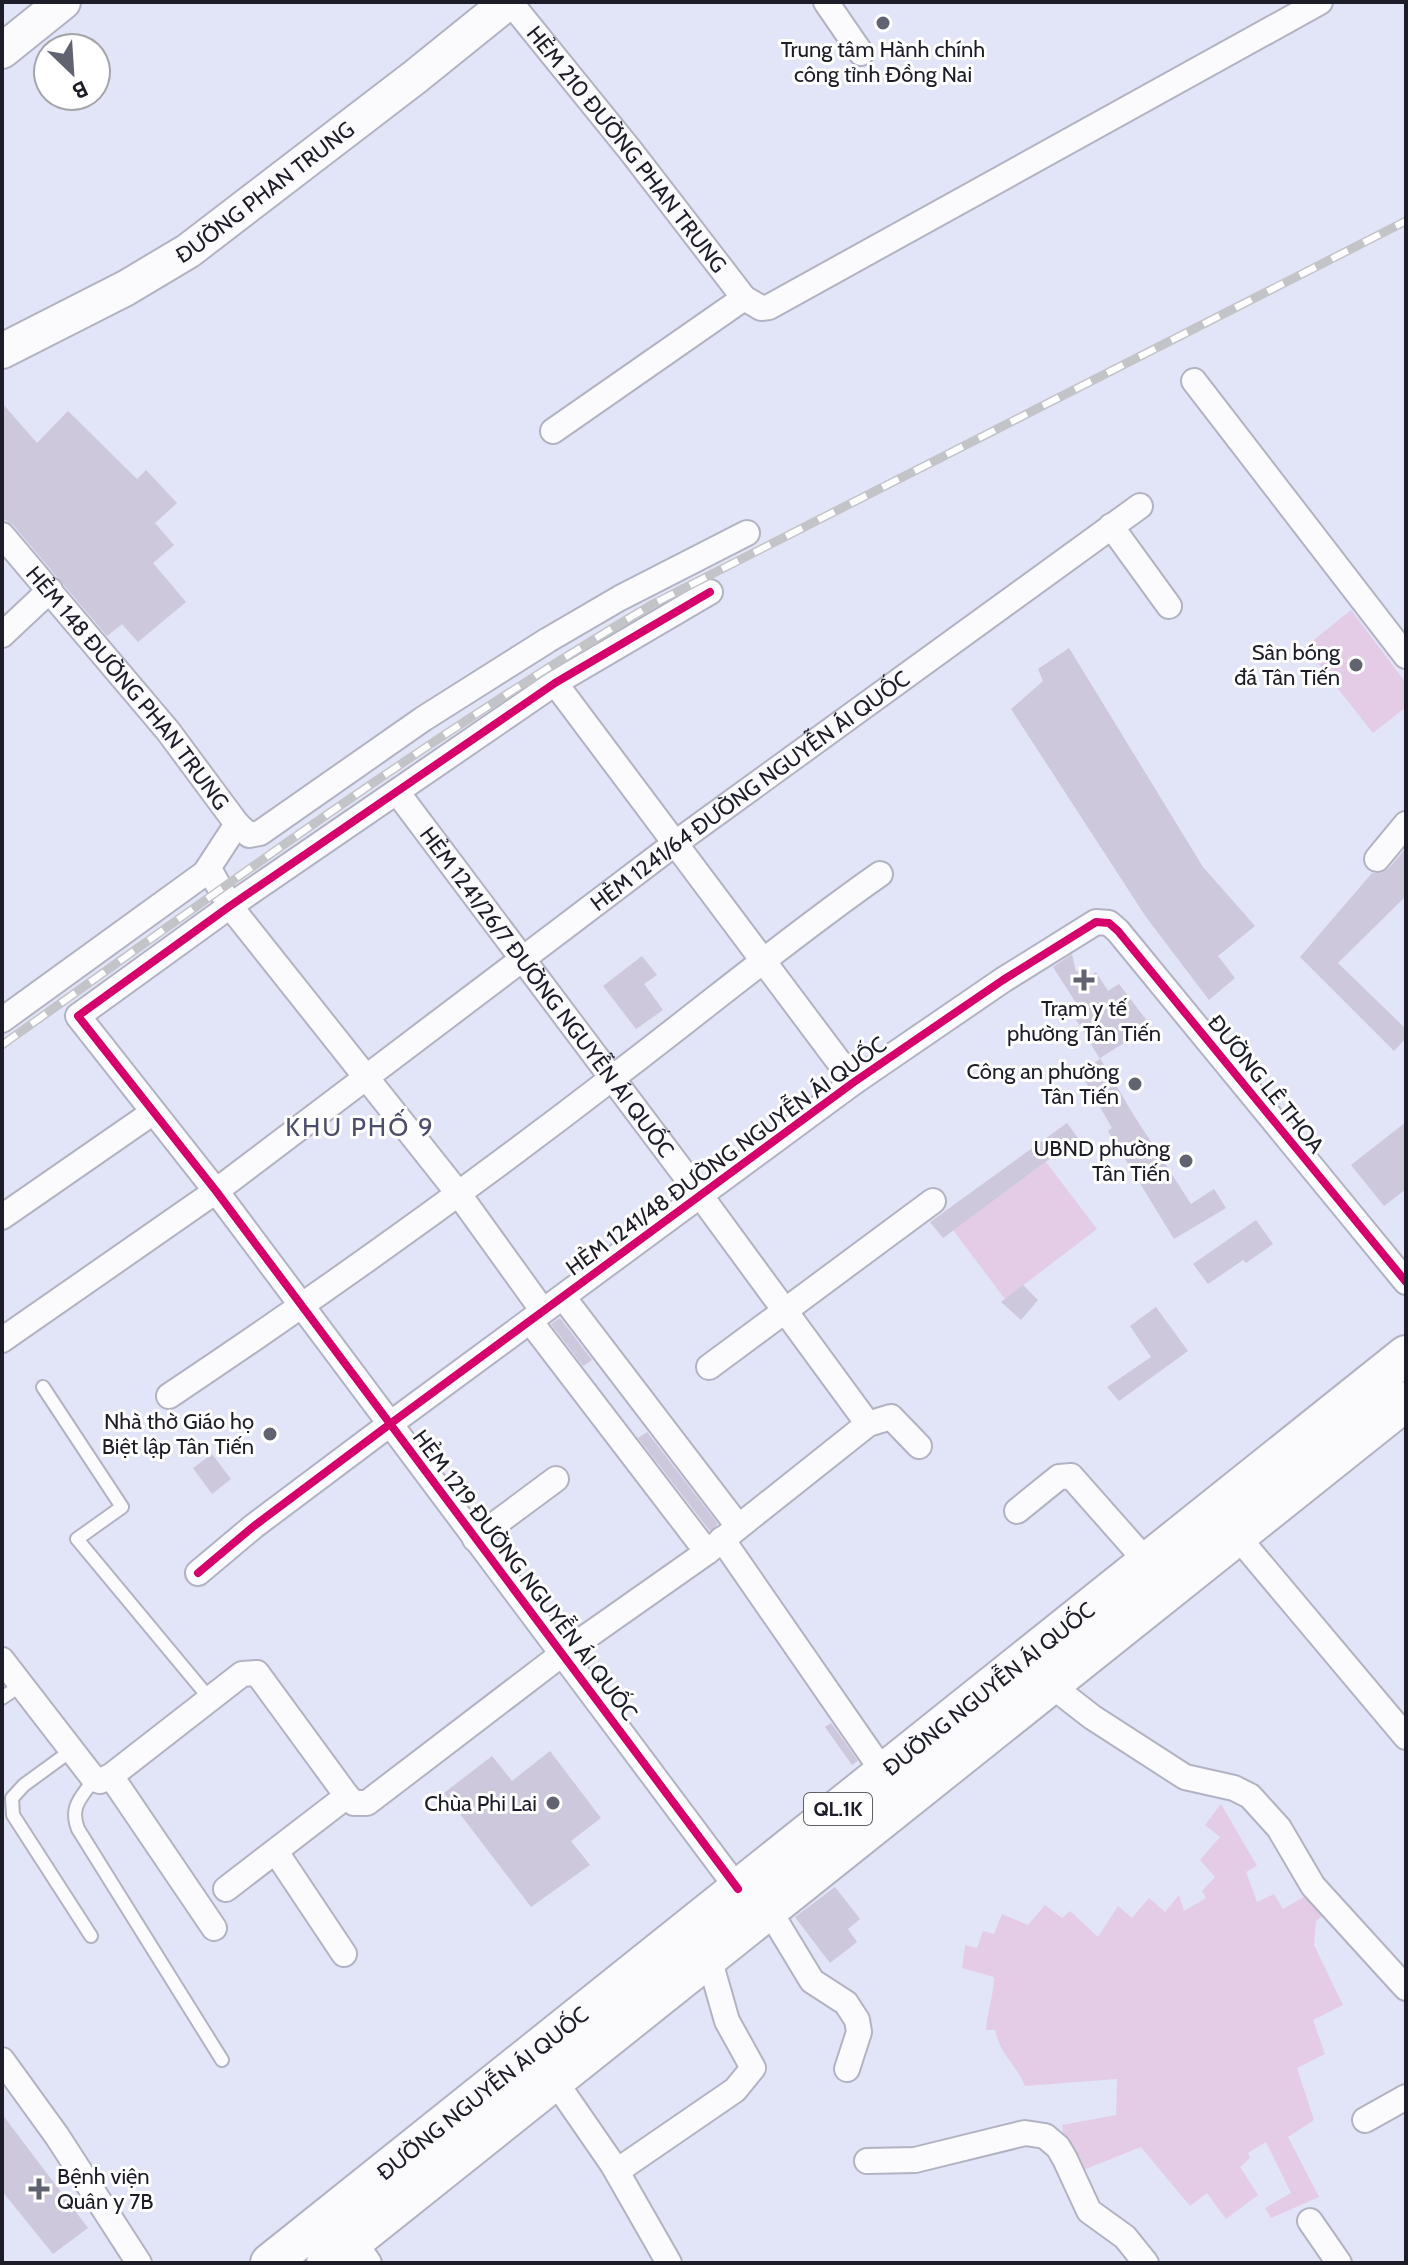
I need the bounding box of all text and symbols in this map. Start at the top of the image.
marker: Trung tâm Hành chính công tỉnh Đồng Nai [874,14,892,32]
street label: HẺM 210 ĐƯỜNG PHAN TRUNG [521,20,733,278]
north arrow [32,32,112,112]
place label: Trung tâm Hành chính công tỉnh Đồng Nai [781,36,985,88]
text: B [68,75,92,105]
street label: ĐƯỜNG PHAN TRUNG [171,115,359,269]
street label: HẺM 148 ĐƯỜNG PHAN TRUNG [21,560,235,815]
place label: Sân bóng đá Tân Tiến [1234,639,1341,691]
marker: Sân bóng đá Tân Tiến [1347,656,1365,674]
street label: HẺM 1241/64 ĐƯỜNG NGUYỄN ÁI QUỐC [585,665,914,916]
street label: HẺM 1241/26/7 ĐƯỜNG NGUYỄN ÁI QUỐC [414,821,680,1162]
marker: Trạm y tế phường Tân Tiến [1073,969,1095,991]
place label: Trạm y tế phường Tân Tiến [1007,995,1161,1047]
street label: ĐƯỜNG LÊ THOA [1202,1010,1330,1159]
street label: HẺM 1241/48 ĐƯỜNG NGUYỄN ÁI QUỐC [559,1028,891,1281]
place label: Công an phường Tân Tiến [967,1058,1120,1110]
marker: Công an phường Tân Tiến [1126,1075,1144,1093]
district label: KHU PHỐ 9 [285,1109,435,1143]
place label: UBND phường Tân Tiến [1033,1135,1171,1187]
marker: UBND phường Tân Tiến [1177,1152,1195,1170]
place label: Nhà thờ Giáo họ Biệt lập Tân Tiến [102,1408,254,1460]
street label: HẺM 1219 ĐƯỜNG NGUYỄN ÁI QUỐC [407,1423,646,1726]
marker: Nhà thờ Giáo họ Biệt lập Tân Tiến [261,1425,279,1443]
street label: ĐƯỜNG NGUYỄN ÁI QUỐC [877,1596,1100,1781]
place label: Chùa Phi Lai [424,1790,537,1817]
road number: QL.1K [804,1793,872,1825]
marker: Chùa Phi Lai [544,1794,562,1812]
street label: ĐƯỜNG NGUYỄN ÁI QUỐC [371,2000,594,2186]
place label: Bệnh viện Quân y 7B [57,2163,153,2215]
marker: Bệnh viện Quân y 7B [28,2178,50,2200]

